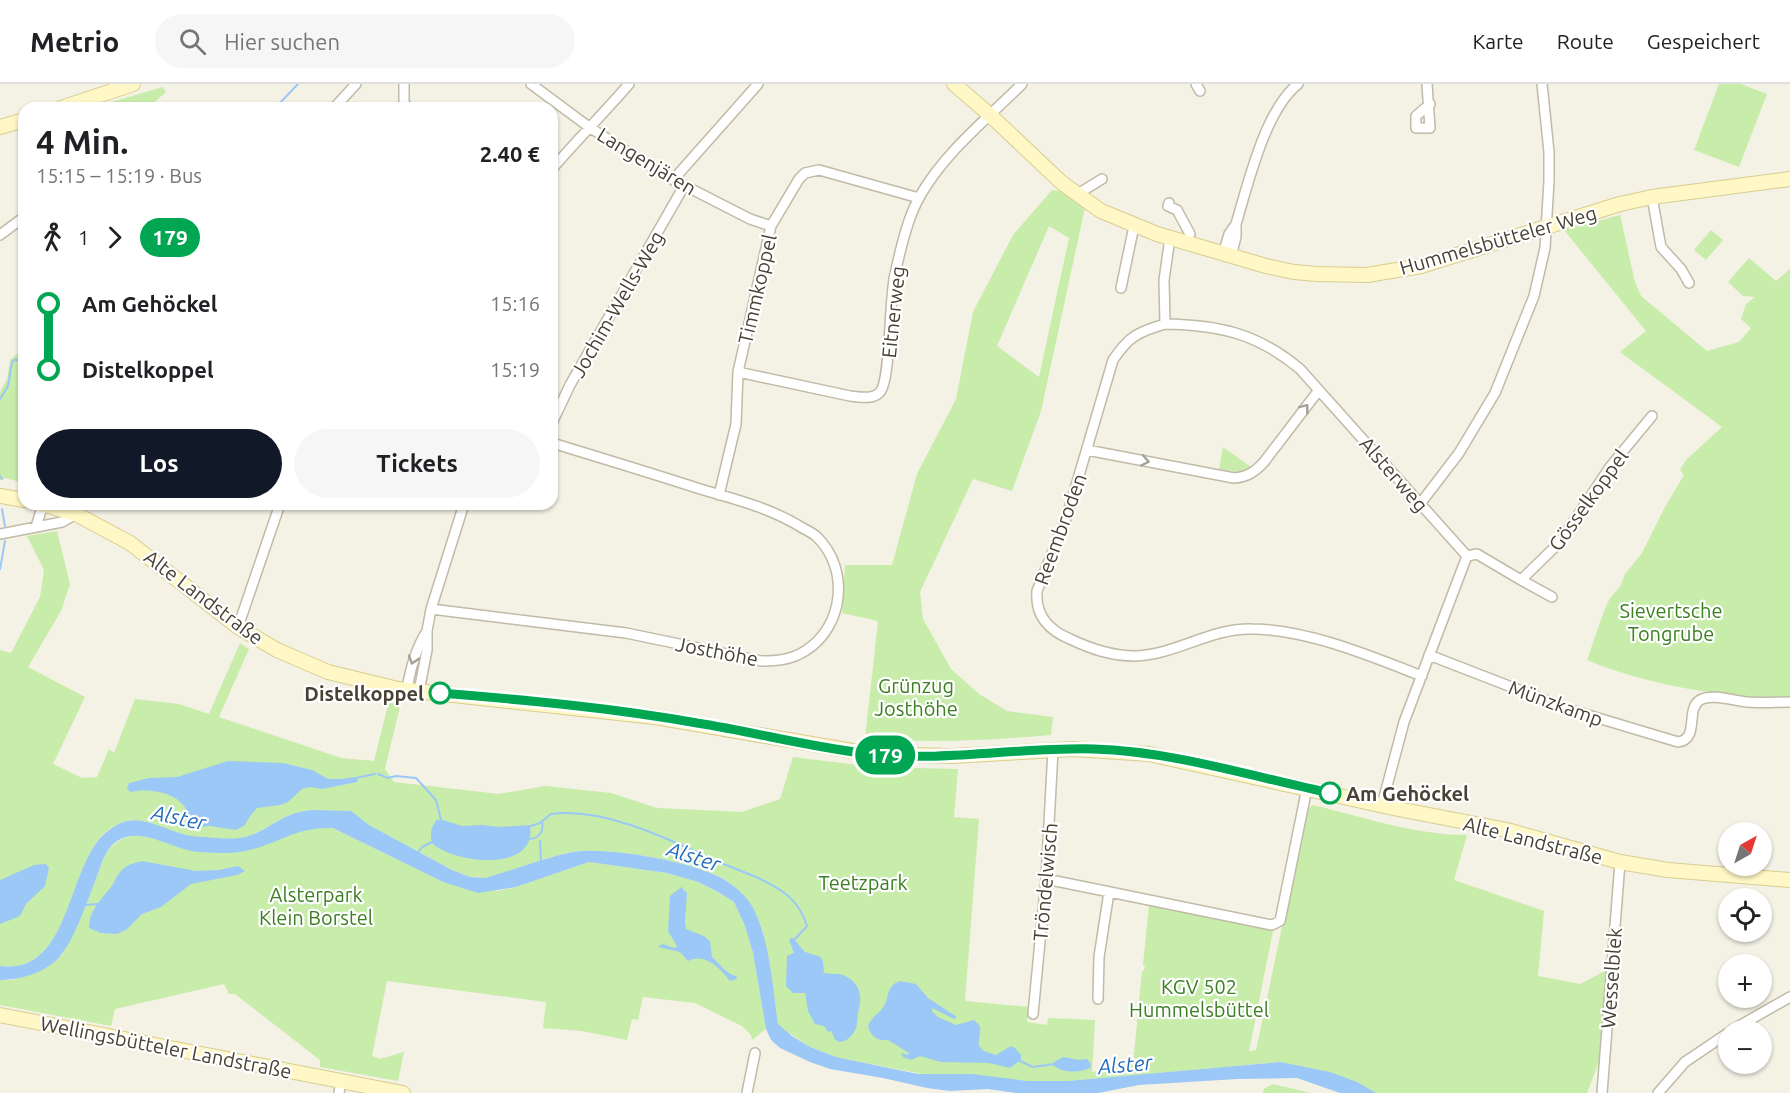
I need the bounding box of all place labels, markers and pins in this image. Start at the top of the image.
place label: Distelkoppel [304,682,424,705]
marker: Distelkoppel [429,682,451,704]
marker: Am Gehöckel [1319,782,1341,804]
place label: Am Gehöckel [1346,782,1469,805]

